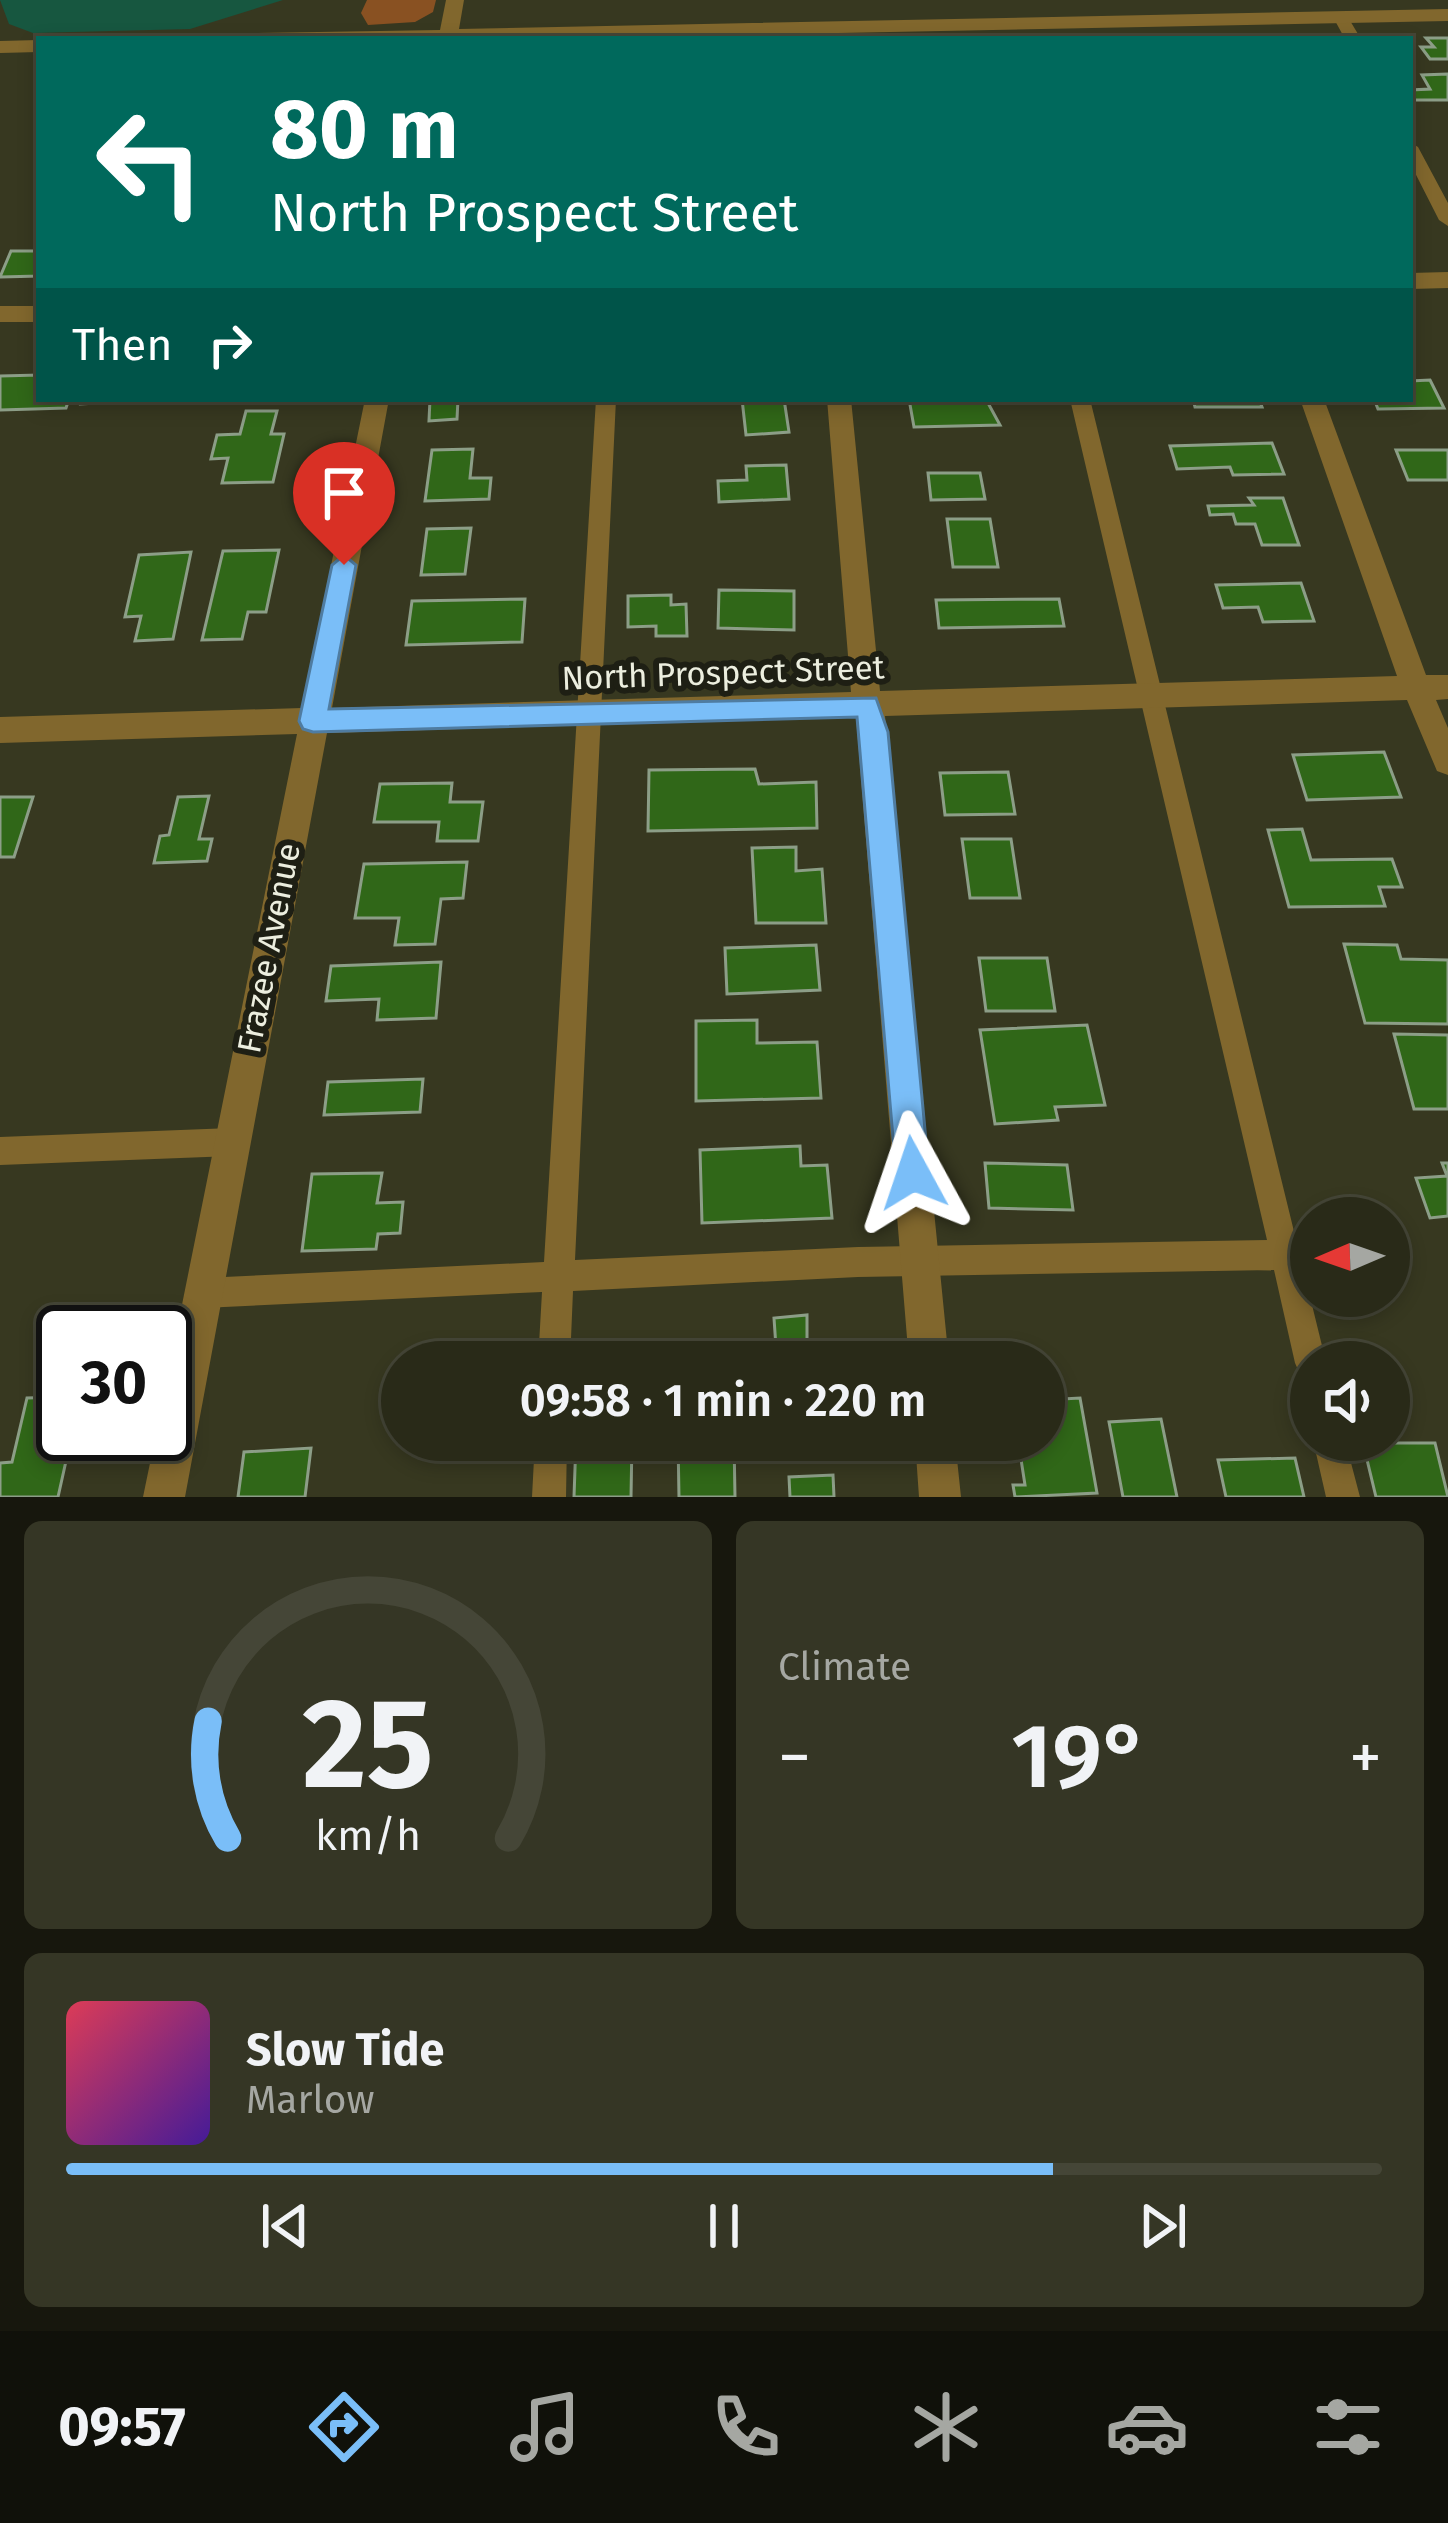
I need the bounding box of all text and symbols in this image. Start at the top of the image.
text: 80 m [270,79,459,180]
icon: left [72,84,228,240]
text: North Prospect Street [270,181,799,245]
icon: right [197,312,263,378]
text: Then [72,318,173,372]
pin [293,442,395,565]
icon: arrive [311,460,377,526]
street label: North Prospect Street [561,647,885,699]
street label: Frazee Avenue [229,840,309,1056]
position arrow [850,1110,976,1236]
north arrow [1290,1197,1410,1317]
map controls [1290,1197,1410,1461]
speed limit sign: 30 [36,1305,192,1461]
button: sound [1290,1341,1410,1461]
text: 09:58 · 1 min · 220 m [520,1374,926,1428]
text: Climate [778,1644,911,1690]
text: 25 [302,1670,434,1820]
text: 19° [1011,1703,1149,1811]
text: − [778,1718,811,1797]
text: + [1349,1718,1382,1797]
text: km/h [315,1810,421,1861]
text: Slow Tide [246,2023,444,2077]
text: Marlow [246,2077,375,2123]
icon: previous [252,2193,318,2259]
icon: pause [691,2193,757,2259]
icon: next [1130,2193,1196,2259]
icon: directions [302,2385,386,2469]
icon: music [503,2385,587,2469]
icon: phone [704,2385,788,2469]
icon: climate [904,2385,988,2469]
icon: car [1105,2385,1189,2469]
icon: filters [1306,2385,1390,2469]
text: 09:57 [58,2395,186,2459]

